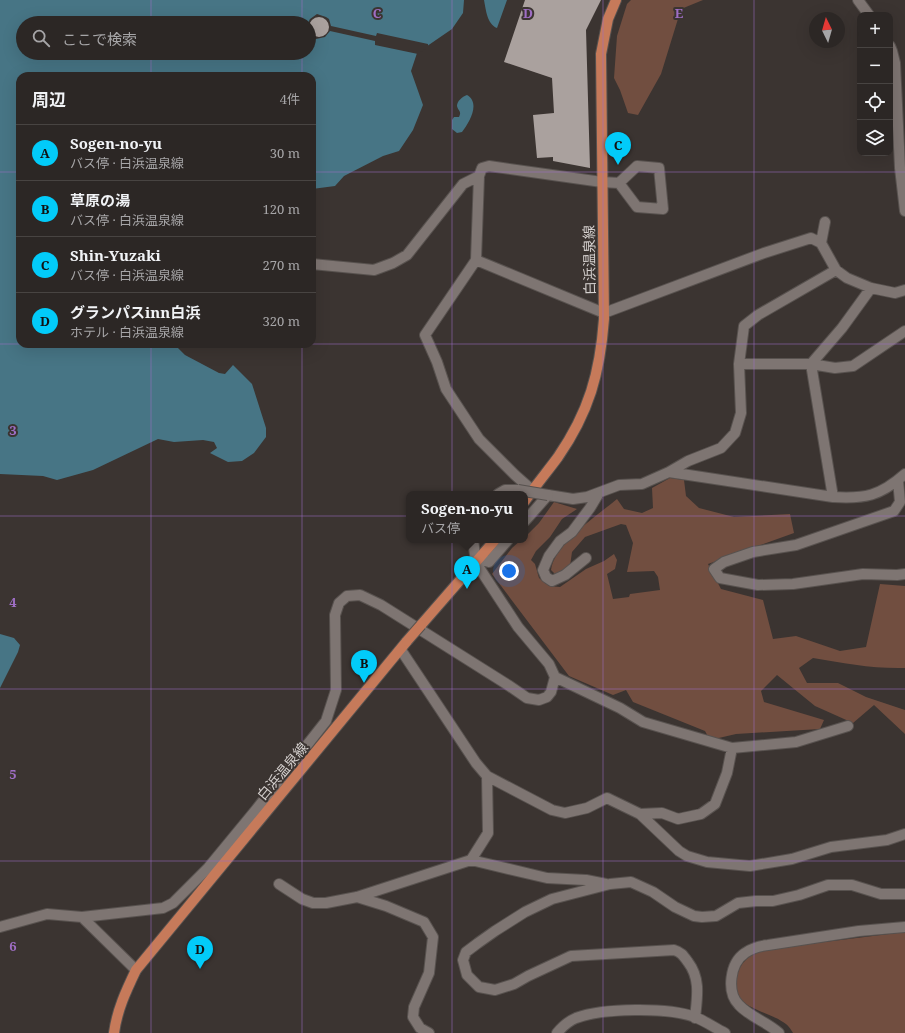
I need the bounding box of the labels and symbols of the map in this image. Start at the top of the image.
text: C [373,4,382,22]
text: D [523,4,533,22]
text: E [675,4,684,22]
north arrow [809,12,845,48]
pin: C [605,132,631,165]
street label: 白浜温泉線 [579,225,599,295]
text: 3 [9,421,17,439]
pin: A [454,556,480,589]
your location [499,561,519,581]
text: 4 [9,593,17,611]
pin: B [351,650,377,683]
street label: 白浜温泉線 [252,738,312,804]
text: 5 [9,765,17,783]
pin: D [187,936,213,969]
text: 6 [9,937,17,955]

